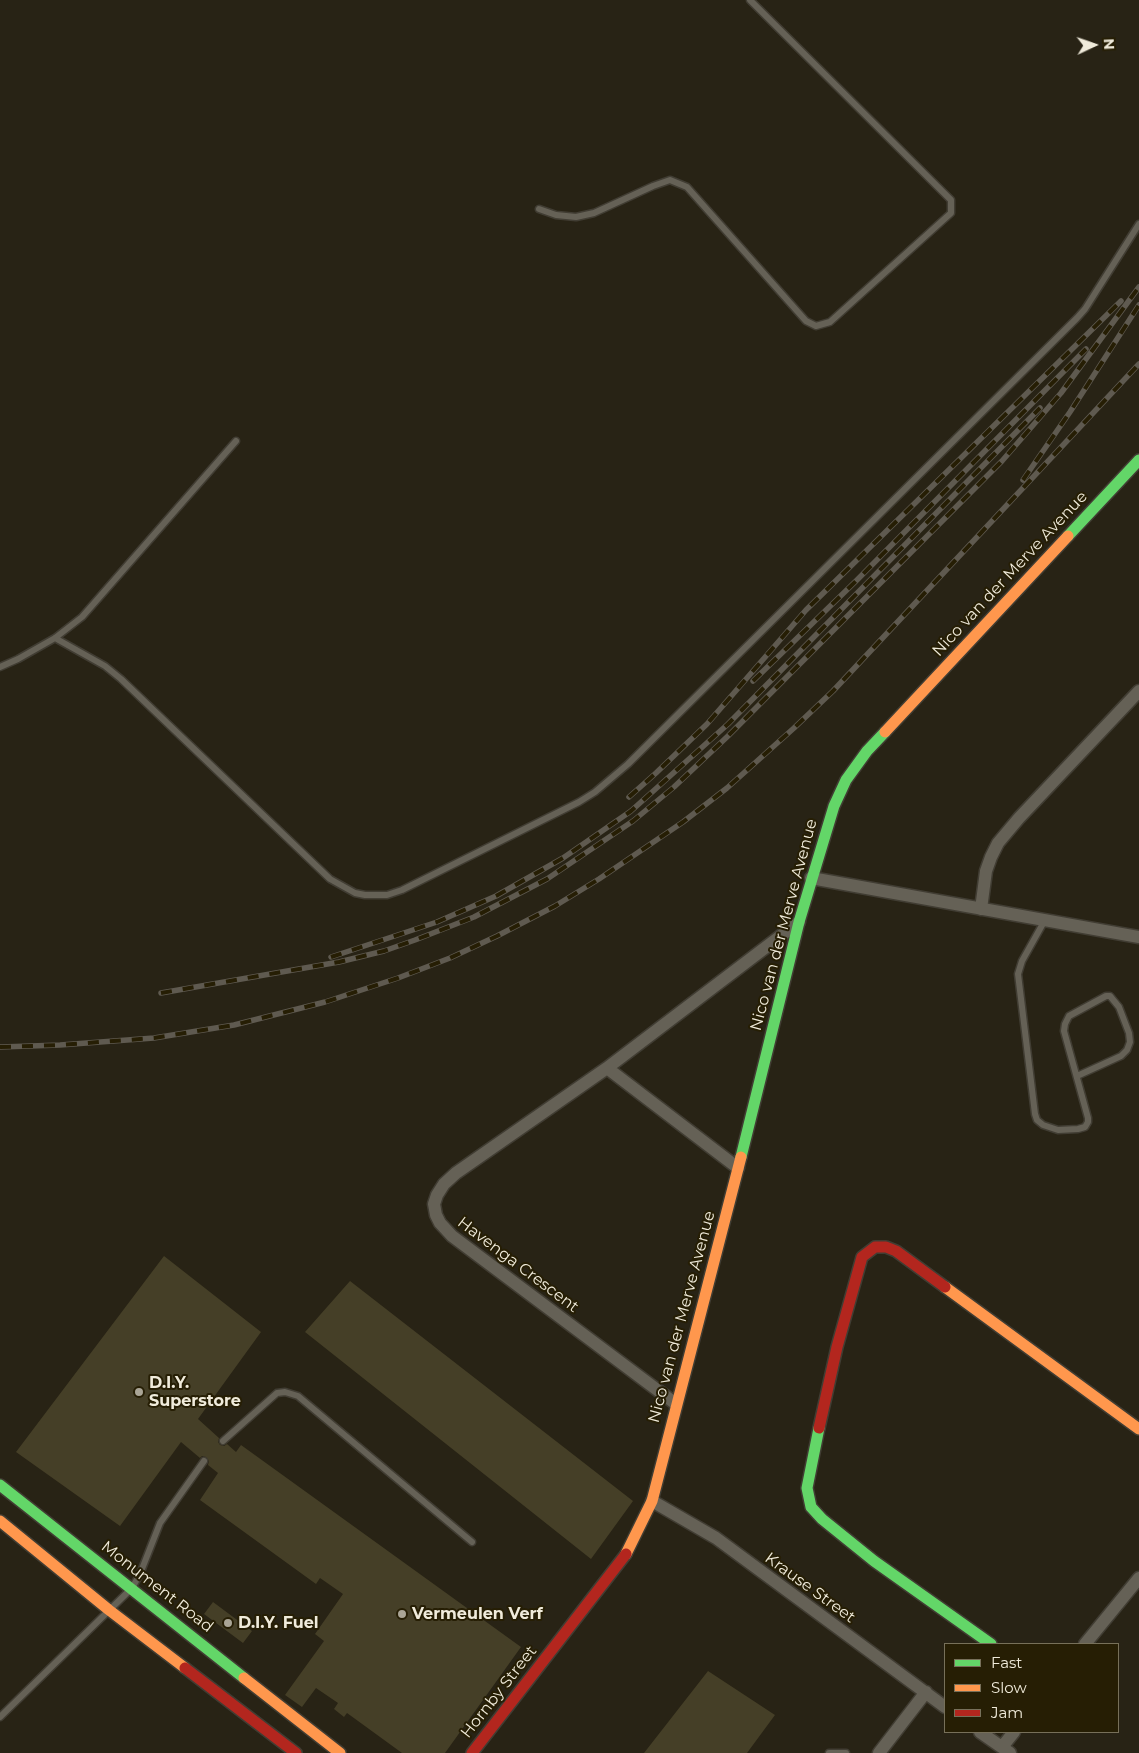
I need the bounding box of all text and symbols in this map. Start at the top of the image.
north arrow [1069,20,1119,70]
text: N [1100,38,1118,50]
street label: Nico van der Merve Avenue [928,488,1092,660]
street label: Nico van der Merve Avenue [746,817,822,1033]
street label: Nico van der Merve Avenue [644,1209,720,1425]
street label: Havenga Crescent [454,1213,582,1317]
place label: D.I.Y. Superstore [149,1373,241,1411]
marker: D.I.Y. Superstore [133,1386,145,1398]
street label: Monument Road [97,1537,217,1637]
street label: Krause Street [761,1549,859,1627]
place label: Vermeulen Verf [412,1604,543,1624]
marker: Vermeulen Verf [396,1608,408,1620]
place label: D.I.Y. Fuel [238,1613,319,1633]
marker: D.I.Y. Fuel [222,1617,234,1629]
street label: Hornby Street [457,1642,541,1742]
legend [944,1643,1119,1733]
text: Fast [991,1653,1022,1672]
text: Slow [991,1678,1027,1697]
text: Jam [991,1703,1023,1722]

